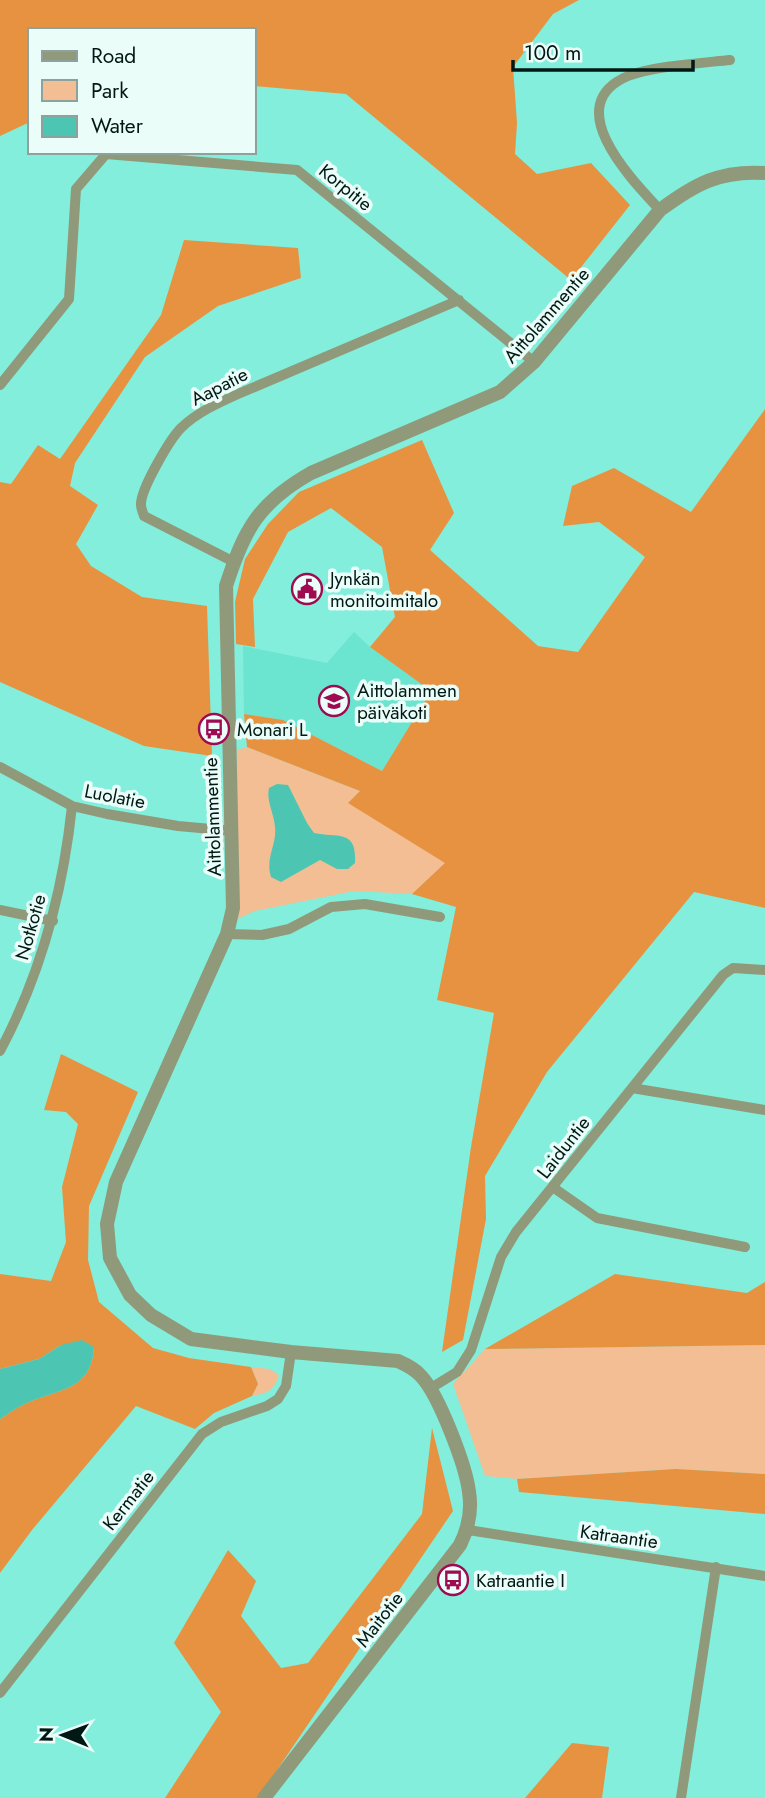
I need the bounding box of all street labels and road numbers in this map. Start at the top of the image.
street label: Korpitie [313,157,378,218]
street label: Aittolammentie [497,261,596,369]
street label: Aapatie [186,360,253,412]
street label: Aittolammentie [197,757,228,877]
street label: Luolatie [82,777,148,816]
street label: Notkotie [8,891,53,963]
street label: Laiduntie [530,1110,597,1184]
street label: Kermatie [96,1464,161,1536]
street label: Katraantie [578,1518,660,1555]
street label: Maitotie [349,1586,410,1653]

